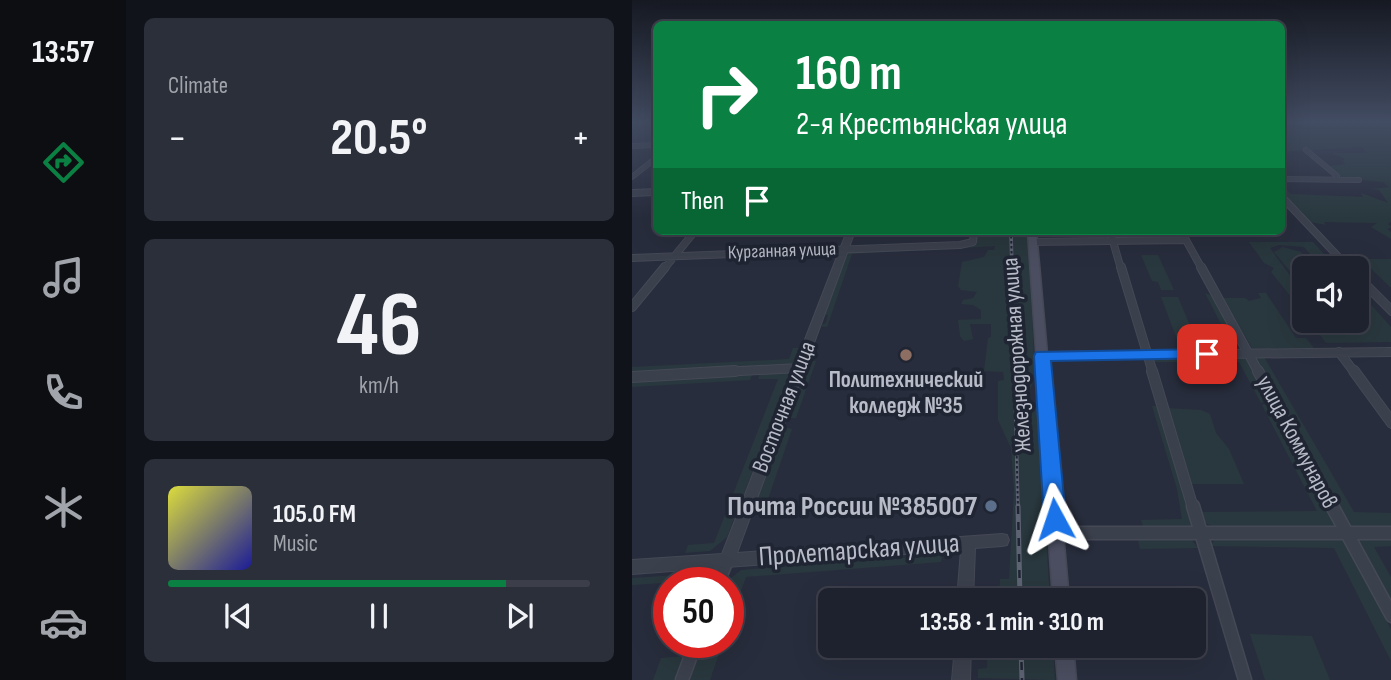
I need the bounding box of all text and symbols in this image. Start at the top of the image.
text: 13:57 [32,33,94,72]
text: 160 m [796,45,902,104]
icon: right [681,49,772,140]
text: Climate [168,72,228,100]
text: 2-я Крестьянская улица [796,105,1068,144]
text: 20.5° [330,107,428,170]
text: − [168,116,187,161]
text: + [571,116,590,161]
icon: directions [39,138,88,187]
icon: arrive [738,182,776,220]
text: Then [681,186,724,217]
street label: Курганная улица [727,238,837,264]
icon: music [39,253,88,302]
map controls [1292,256,1369,333]
button: sound [1292,256,1369,333]
street label: Железнодорожная улица [996,257,1038,453]
text: 46 [336,272,422,381]
pin [1177,324,1237,384]
icon: arrive [1188,335,1226,373]
street label: Восточная улица [746,337,822,477]
marker: Политехнический колледж №35 [898,347,914,363]
place label: Политехнический колледж №35 [829,366,983,420]
icon: phone [39,368,88,417]
street label: улица Коммунаров [1250,371,1344,513]
text: km/h [359,372,399,400]
position arrow [1018,482,1092,556]
icon: climate [39,483,88,532]
place label: Почта России №385007 [727,490,978,523]
marker: Почта России №385007 [983,498,999,514]
text: 105.0 FM [273,499,356,530]
street label: Пролетарская улица [757,527,961,573]
text: Music [273,530,318,558]
speed limit sign: 50 [653,567,744,658]
icon: previous [219,597,257,635]
icon: pause [360,597,398,635]
icon: next [501,597,539,635]
icon: car [39,598,88,647]
text: 13:58 · 1 min · 310 m [920,607,1104,638]

